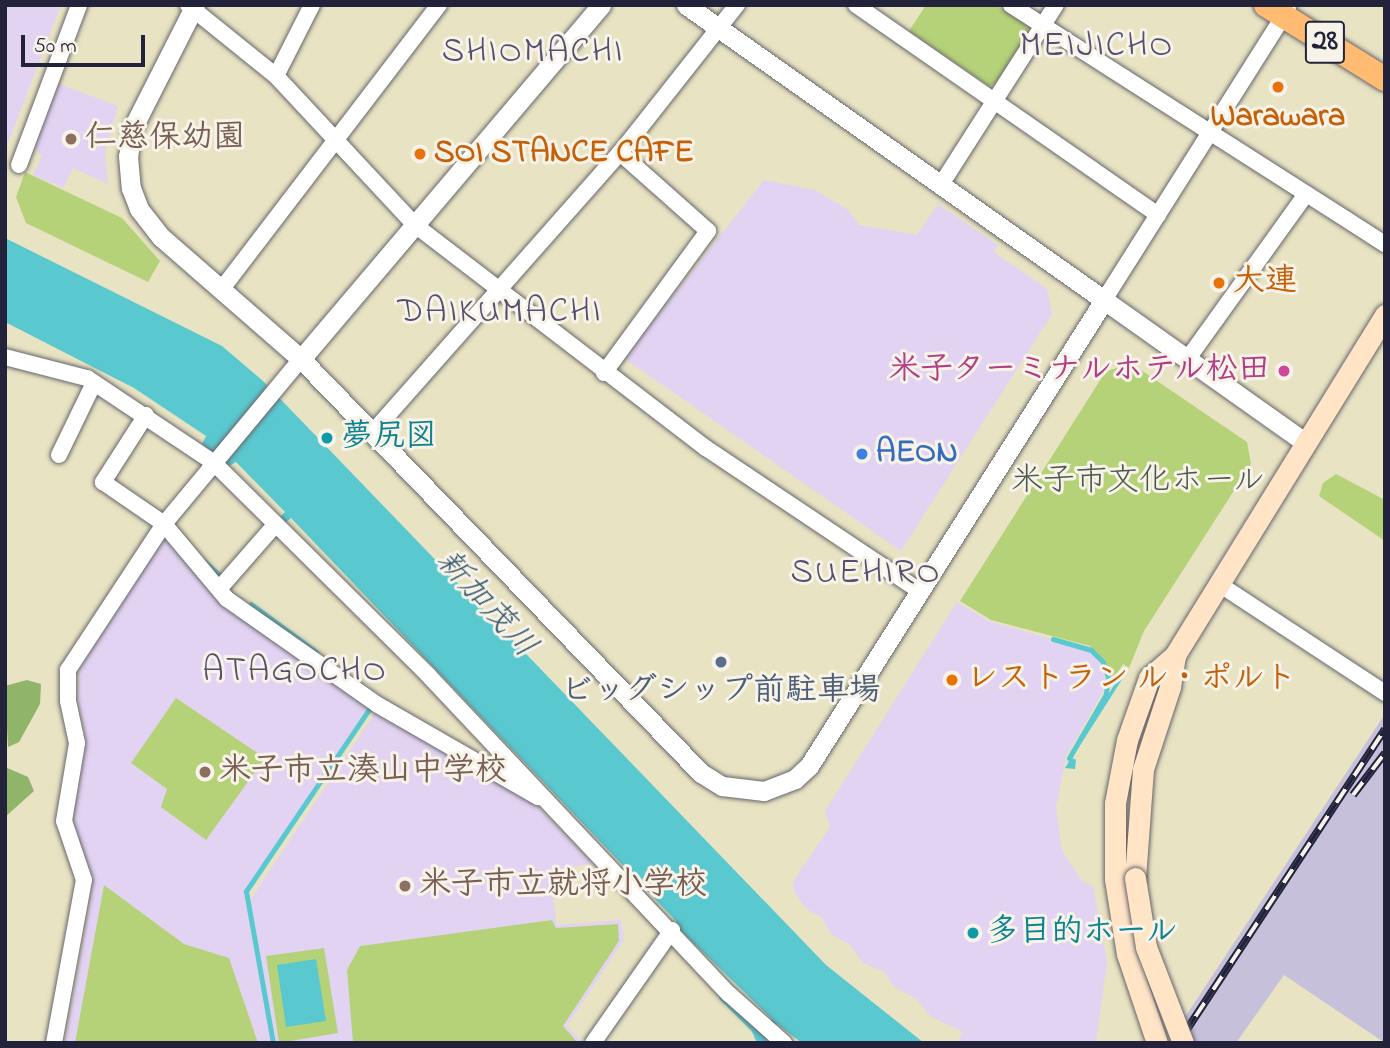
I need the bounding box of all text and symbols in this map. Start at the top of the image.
road number: 28 [1304,16,1346,68]
scale bar [24,21,149,65]
district label: MEIJICHO [1021,26,1173,68]
text: 50 m [34,32,77,62]
district label: SHIOMACHI [443,32,623,74]
marker: Warawara [1270,79,1286,95]
place label: Warawara [1211,99,1345,137]
place label: 仁慈保幼園 [85,120,245,158]
marker: 仁慈保幼園 [63,131,79,147]
place label: SOI STANCE CAFE [434,135,694,173]
marker: SOI STANCE CAFE [412,146,428,162]
place label: 大連 [1233,264,1297,302]
marker: 大連 [1211,275,1227,291]
district label: DAIKUMACHI [399,292,601,334]
place label: 米子ターミナルホテル松田 [886,352,1270,390]
marker: 米子ターミナルホテル松田 [1276,363,1292,379]
place label: 夢尻図 [341,419,437,457]
marker: 夢尻図 [319,430,335,446]
place label: AEON [876,435,958,473]
marker: AEON [854,446,870,462]
park label: 米子市文化ホール [1010,463,1266,501]
water label: 新加茂川 [426,543,544,667]
district label: SUEHIRO [791,553,941,595]
district label: ATAGOCHO [203,651,387,693]
marker: ビッグシップ前駐車場 [713,654,729,670]
place label: レストラン ル・ポルト [966,661,1294,699]
marker: レストラン ル・ポルト [944,672,960,688]
place label: ビッグシップ前駐車場 [561,673,881,711]
place label: 米子市立湊山中学校 [219,753,507,791]
marker: 米子市立湊山中学校 [197,764,213,780]
place label: 米子市立就将小学校 [419,867,707,905]
marker: 米子市立就将小学校 [397,878,413,894]
place label: 多目的ホール [987,914,1179,952]
marker: 多目的ホール [965,925,981,941]

